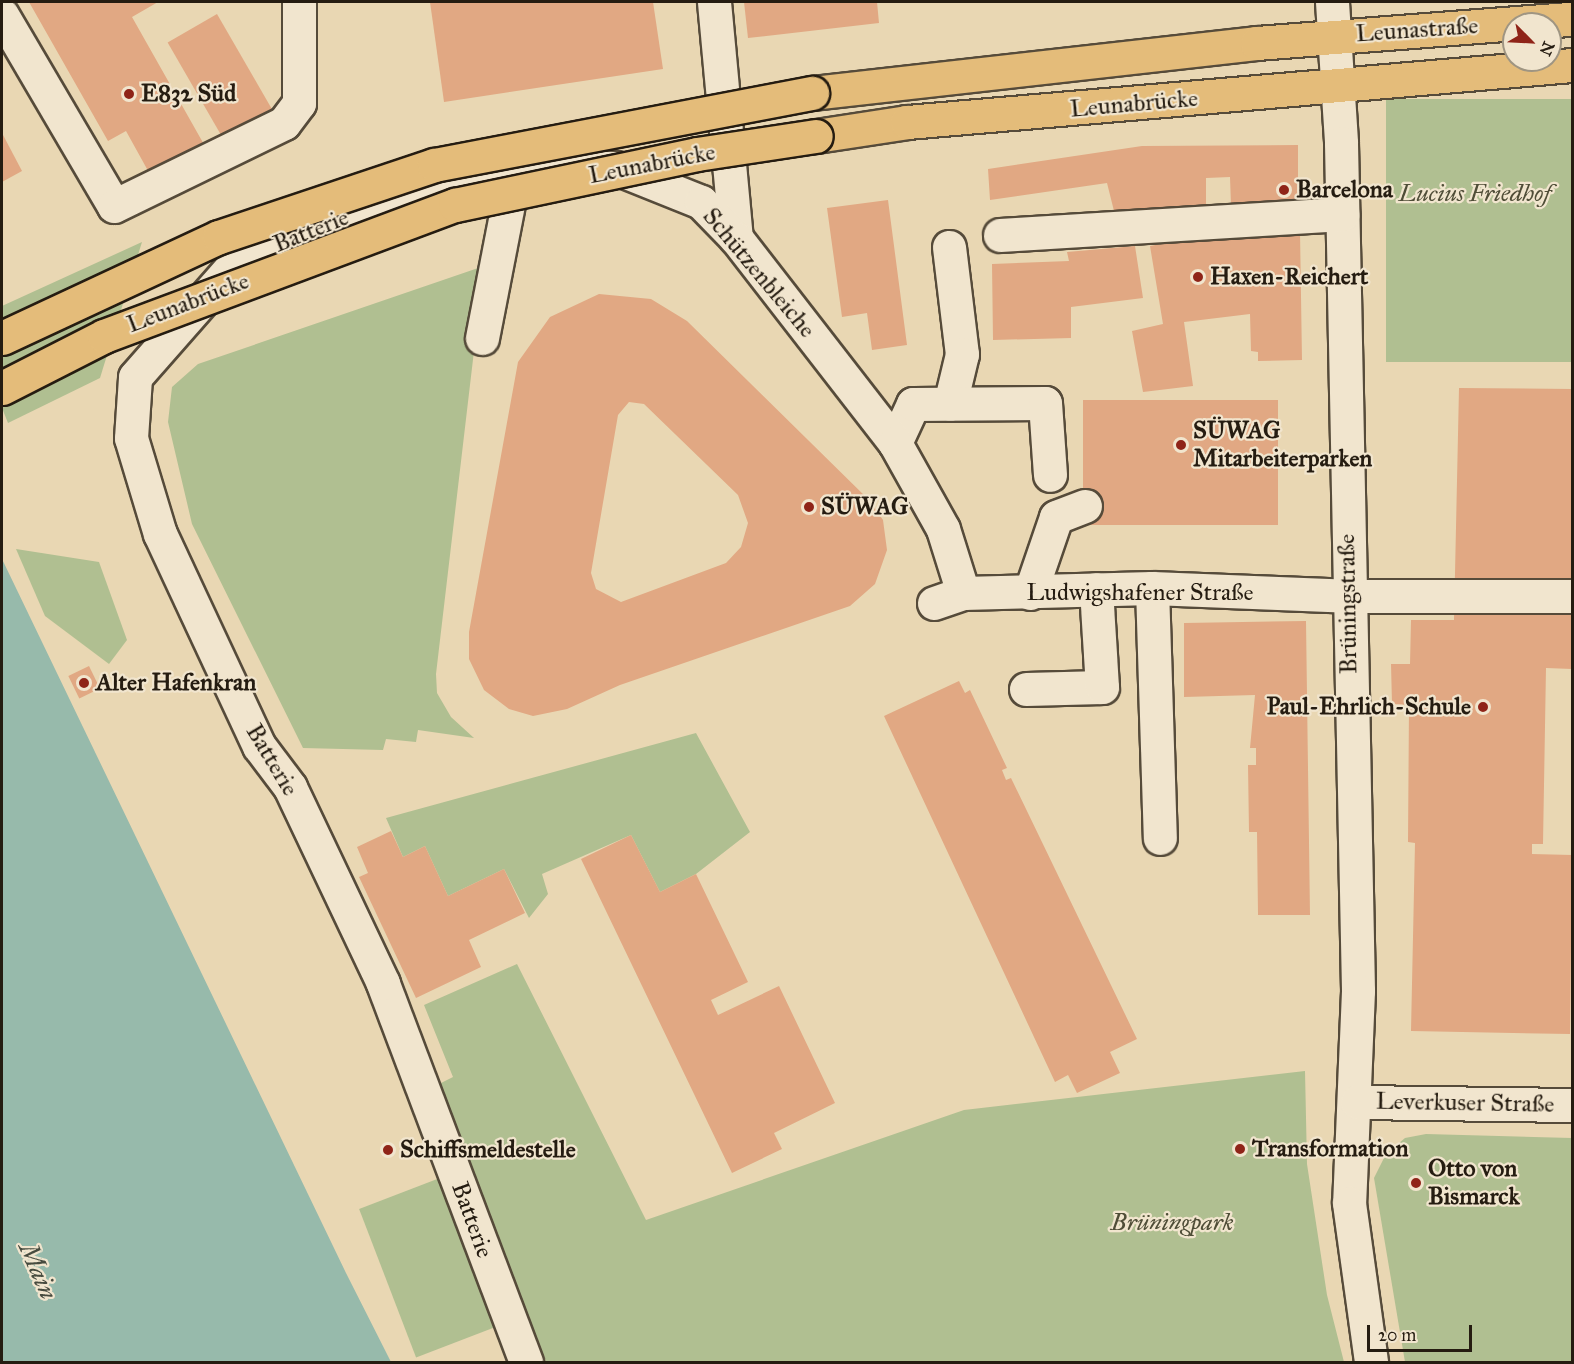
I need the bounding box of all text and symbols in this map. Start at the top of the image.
street label: Leunastraße [1355,11,1479,49]
north arrow [1502,12,1562,72]
text: N [1536,39,1559,59]
place label: E832 Süd [141,80,236,108]
street label: Leunabrücke [1069,84,1199,124]
marker: E832 Süd [122,87,136,101]
street label: Leunabrücke [586,138,718,190]
place label: Barcelona [1296,176,1393,204]
park label: Lucius Friedhof [1399,180,1551,208]
marker: Barcelona [1277,183,1291,197]
street label: Schützenbleiche [696,202,822,344]
street label: Batterie [269,203,353,259]
place label: Haxen-Reichert [1210,263,1368,291]
street label: Leunabrücke [123,267,253,339]
marker: Haxen-Reichert [1191,270,1205,284]
place label: SÜWAG Mitarbeiterparken [1193,417,1372,473]
marker: SÜWAG Mitarbeiterparken [1174,438,1188,452]
place label: SÜWAG [821,493,909,521]
marker: SÜWAG [802,500,816,514]
street label: Brüningstraße [1332,534,1364,674]
street label: Ludwigshafener Straße [1026,579,1254,607]
place label: Alter Hafenkran [96,669,256,697]
marker: Alter Hafenkran [77,676,91,690]
place label: Paul-Ehrlich-Schule [1266,693,1471,721]
marker: Paul-Ehrlich-Schule [1476,700,1490,714]
street label: Batterie [239,719,305,801]
street label: Leverkuser Straße [1376,1087,1554,1119]
place label: Transformation [1252,1135,1408,1163]
place label: Schiffsmeldestelle [400,1136,576,1164]
marker: Transformation [1233,1142,1247,1156]
marker: Schiffsmeldestelle [381,1143,395,1157]
place label: Otto von Bismarck [1428,1155,1520,1211]
marker: Otto von Bismarck [1409,1176,1423,1190]
street label: Batterie [445,1178,499,1262]
park label: Brüningpark [1111,1209,1233,1237]
water label: Main [12,1238,64,1304]
scale bar [1370,1313,1475,1351]
text: 20 m [1378,1324,1416,1346]

